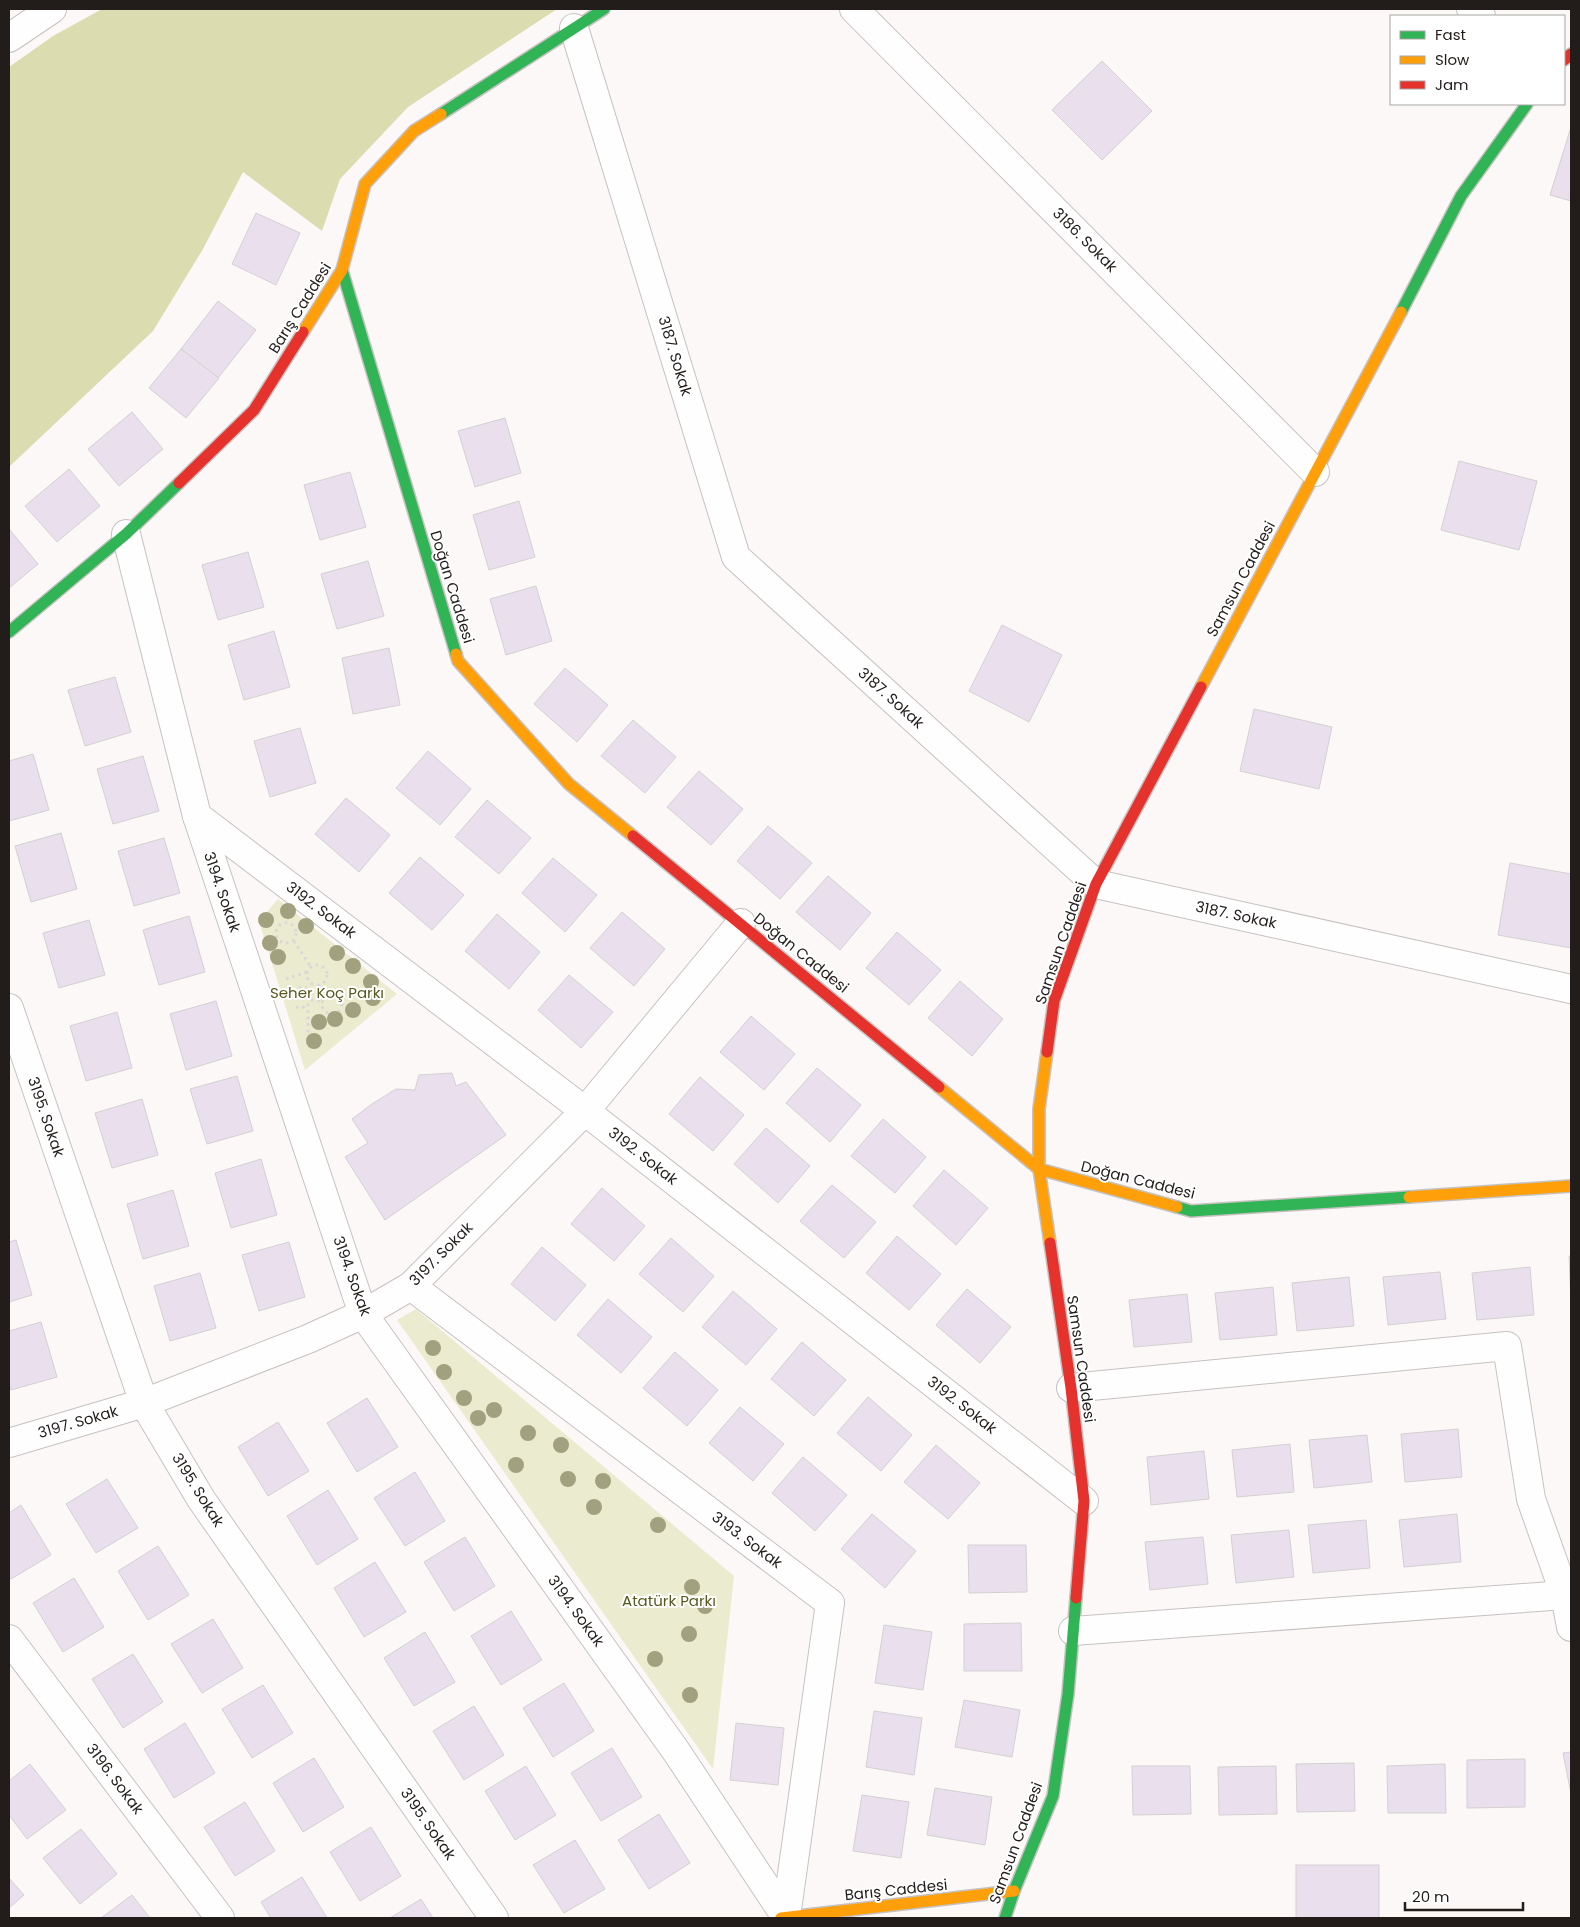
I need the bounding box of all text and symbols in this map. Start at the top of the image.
legend [1390,15,1565,105]
text: Fast [1435,24,1466,45]
text: Slow [1435,49,1470,70]
text: Jam [1435,74,1469,95]
street label: 3186. Sokak [1048,203,1123,277]
street label: Barış Caddesi [263,258,336,357]
street label: 3187. Sokak [653,313,698,399]
street label: Samsun Caddesi [1201,517,1280,640]
street label: Doğan Caddesi [425,528,480,646]
street label: 3187. Sokak [854,662,929,733]
street label: 3194. Sokak [199,849,246,935]
street label: 3192. Sokak [282,876,361,943]
street label: Samsun Caddesi [1030,879,1091,1007]
street label: 3187. Sokak [1194,896,1279,933]
street label: Doğan Caddesi [749,908,853,998]
park label: Seher Koç Parkı [270,982,384,1003]
street label: 3195. Sokak [23,1074,70,1160]
street label: 3192. Sokak [604,1122,683,1190]
street label: Doğan Caddesi [1079,1155,1197,1204]
street label: 3197. Sokak [404,1217,477,1290]
street label: 3194. Sokak [328,1233,377,1319]
street label: Samsun Caddesi [1062,1294,1101,1424]
street label: 3192. Sokak [923,1371,1002,1439]
street label: 3197. Sokak [35,1400,121,1443]
street label: 3195. Sokak [167,1449,230,1531]
street label: 3193. Sokak [708,1506,787,1573]
street label: 3194. Sokak [543,1571,610,1651]
park label: Atatürk Parkı [622,1590,716,1611]
street label: 3196. Sokak [82,1739,149,1819]
street label: Samsun Caddesi [984,1779,1047,1907]
street label: 3195. Sokak [396,1783,461,1864]
street label: Barış Caddesi [843,1874,948,1905]
scale bar [1405,1880,1522,1912]
text: 20 m [1412,1886,1450,1907]

